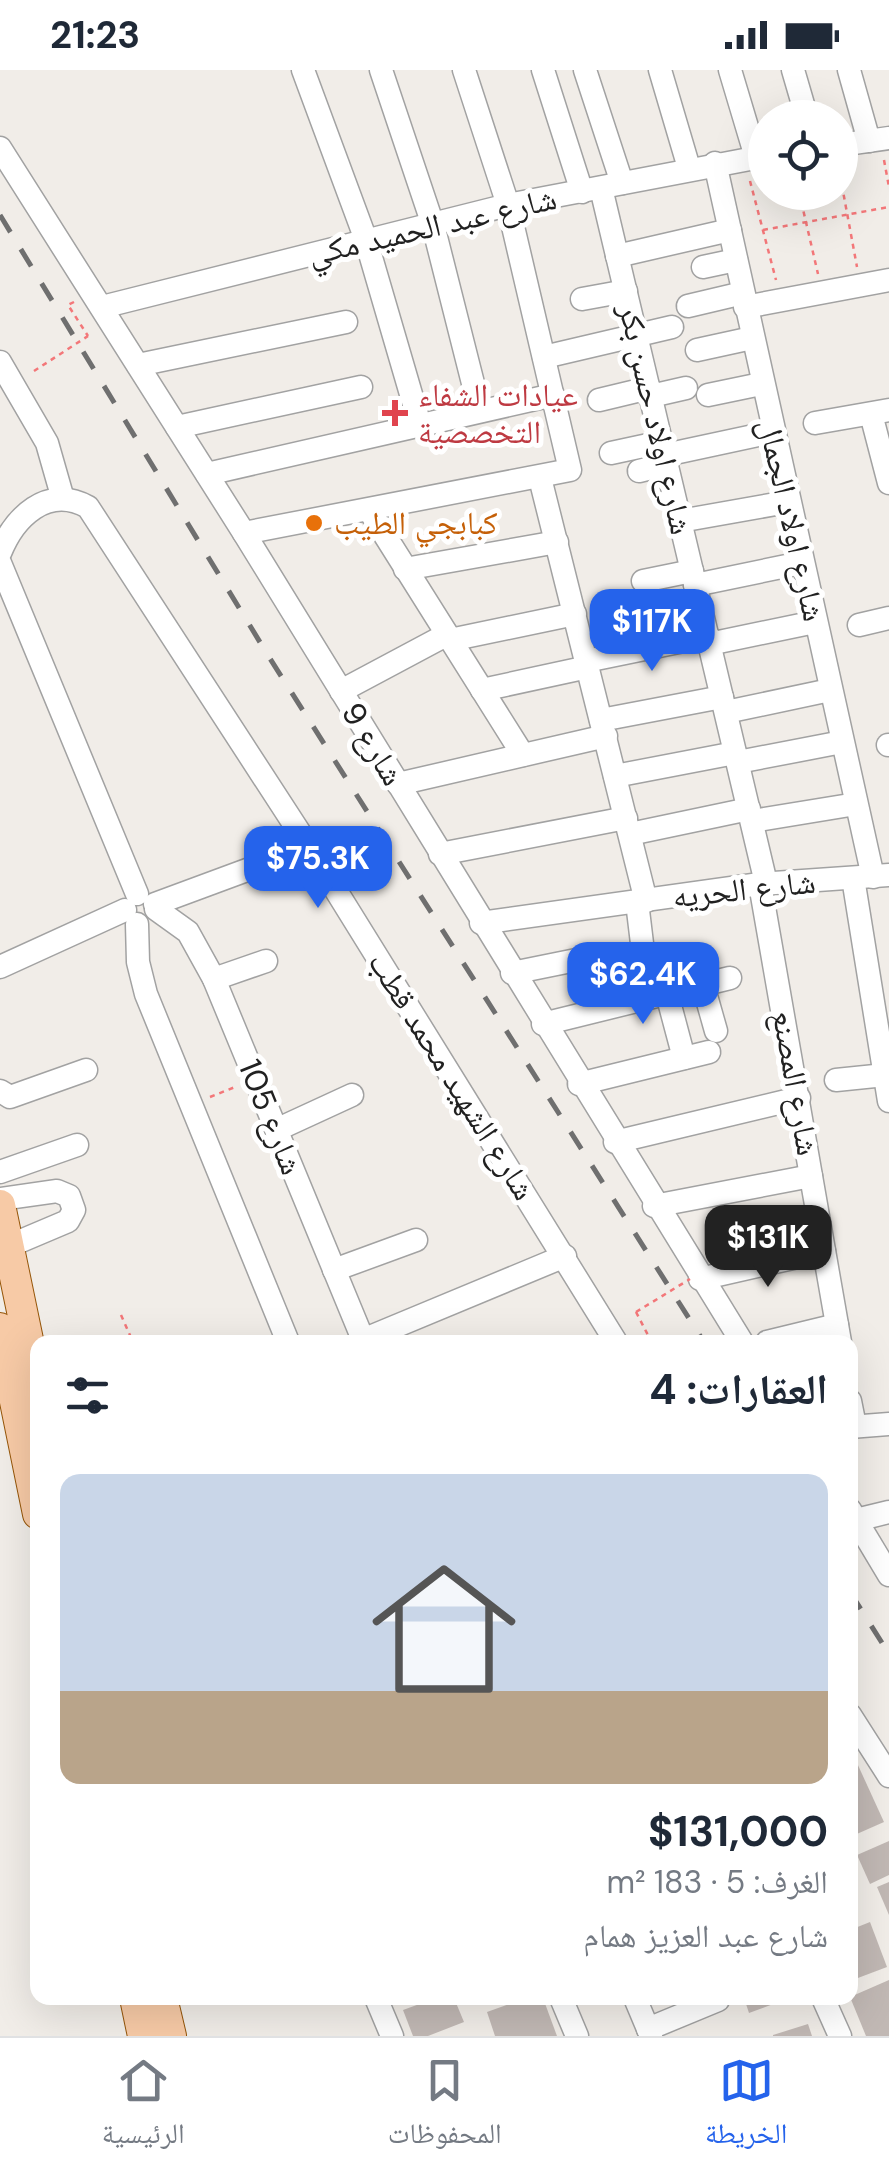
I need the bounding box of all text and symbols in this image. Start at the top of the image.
text: 21:23 [50,10,140,60]
map controls [748,100,858,210]
button: locate [748,100,858,210]
street label: شارع عبد الحميد مكي [304,177,561,279]
street label: شارع اولاد حسن بكر [609,299,703,538]
place label: عيادات الشفاء التخصصية [418,374,578,453]
marker: عيادات الشفاء التخصصية [382,400,408,426]
street label: شارع اولاد الجمال [748,415,836,625]
place label: كبابجي الطيب [334,502,498,548]
marker: كبابجي الطيب [303,512,325,534]
pin: $117K [582,589,722,674]
text: $117K [612,600,692,642]
street label: شارع 9 [332,695,414,793]
pin: $75.3K [237,826,399,911]
text: $75.3K [266,837,370,879]
street label: شارع الحريه [670,861,818,917]
pin: $62.4K [562,942,724,1027]
street label: شارع الشهيد محمد قطب [359,944,545,1208]
text: $62.4K [589,953,697,995]
street label: شارع المصنع [763,1007,829,1159]
street label: شارع 105 [229,1053,313,1181]
pin: $131K [698,1205,838,1290]
text: $131K [727,1216,809,1258]
text: العقارات: 4 [649,1362,828,1417]
icon: filters [60,1368,115,1423]
icon: home [354,1539,534,1719]
text: $131,000 [648,1804,828,1859]
text: الغرف: 5 · 183 m² [606,1861,828,1903]
text: شارع عبد العزيز همام [583,1915,828,1957]
tab: الرئيسية [102,2053,185,2161]
tab: المحفوظات [388,2053,502,2161]
tab: الخريطة [705,2053,787,2161]

